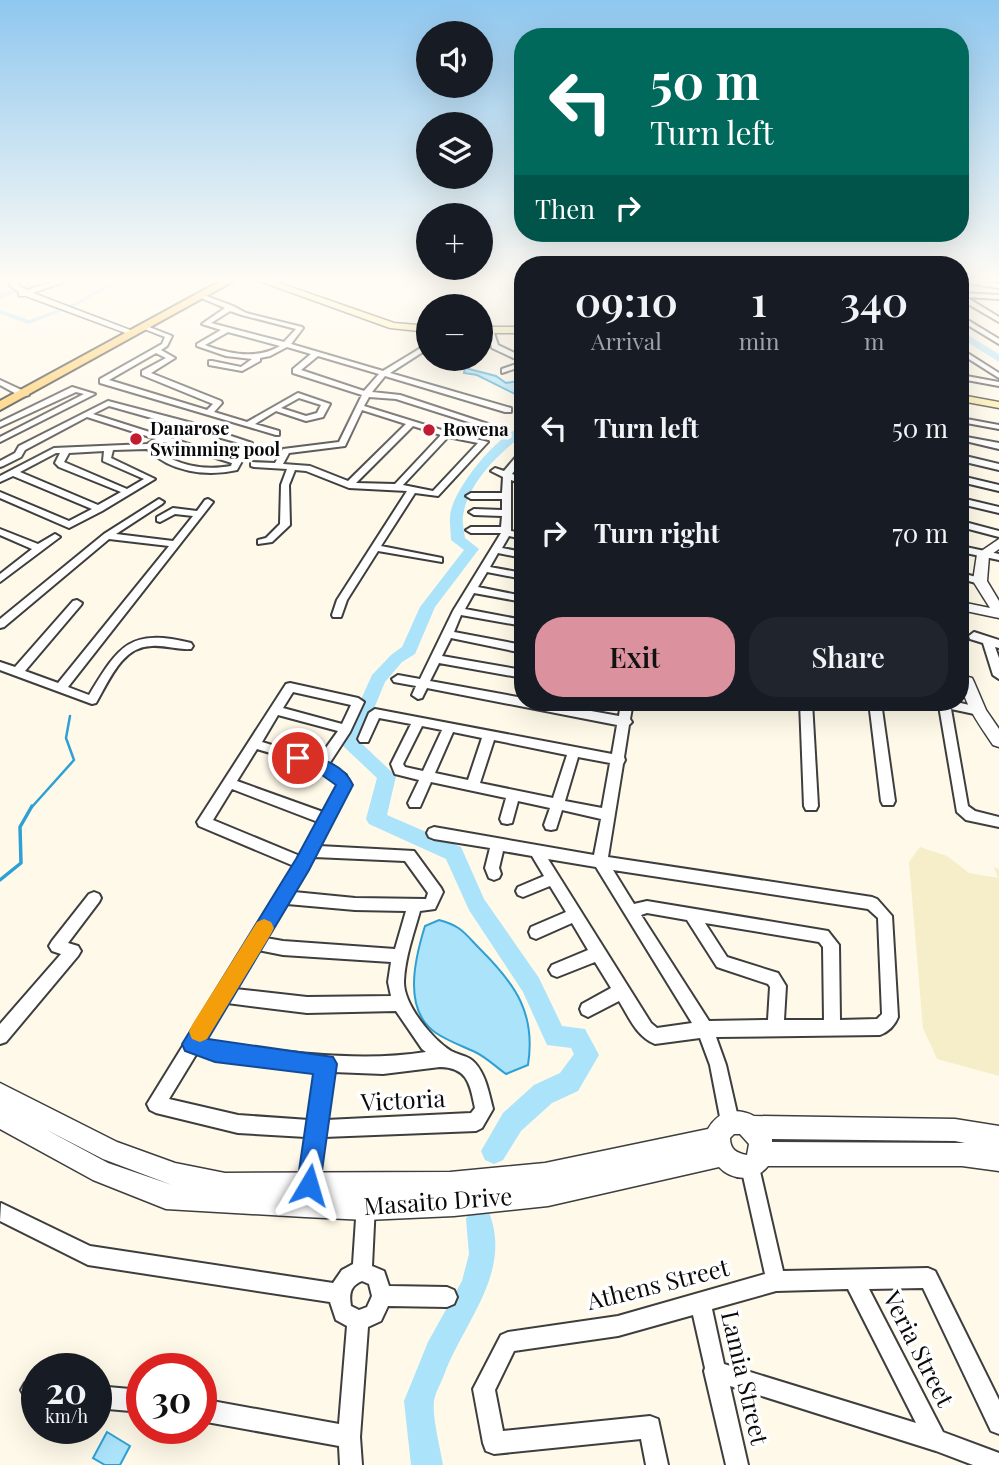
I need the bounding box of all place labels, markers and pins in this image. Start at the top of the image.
place label: Danarose Swimming pool [150,416,281,461]
place label: Rowena [443,417,509,441]
marker: Rowena [421,422,437,438]
marker: Danarose Swimming pool [128,431,144,447]
pin [268,728,328,788]

